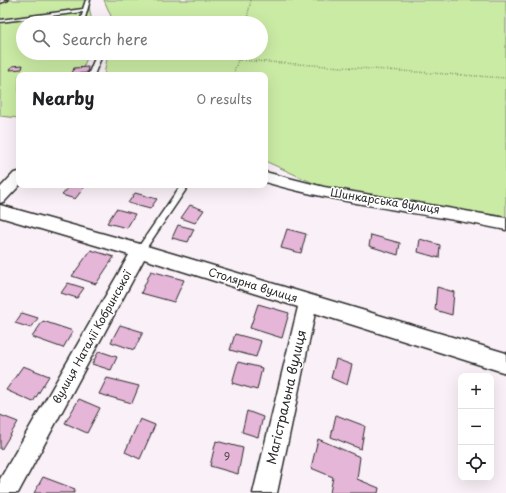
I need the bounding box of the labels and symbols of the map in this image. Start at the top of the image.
street label: Шинкарська вулиця [329,183,441,218]
street label: Столярна вулиця [206,263,300,306]
street label: вулиця Наталії Кобринської [48,266,136,406]
street label: Магістральна вулиця [261,328,310,466]
house number: 9 [224,448,230,465]

